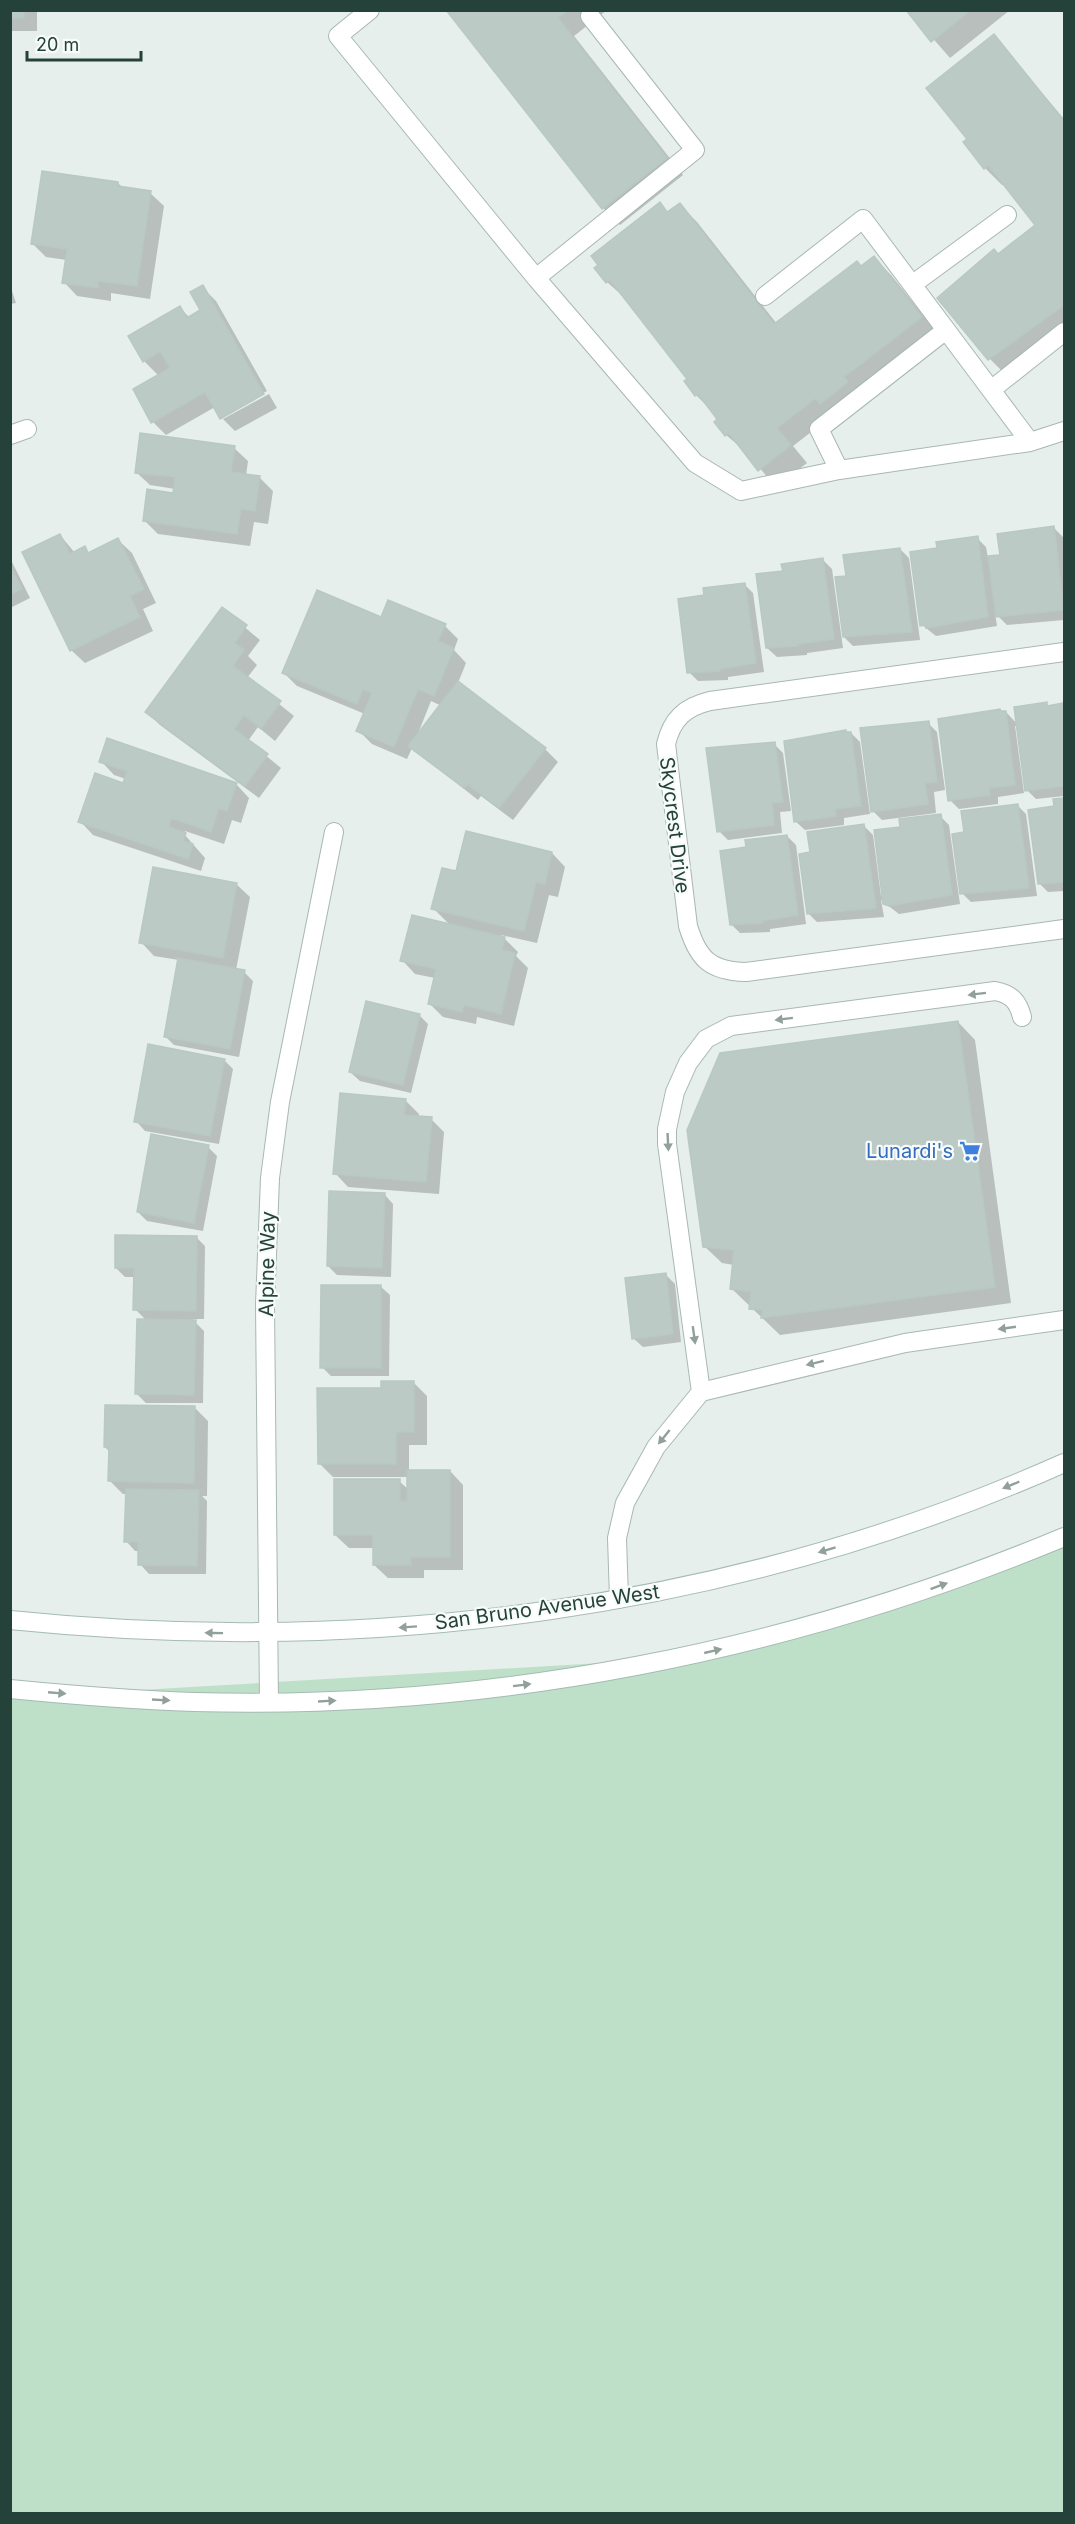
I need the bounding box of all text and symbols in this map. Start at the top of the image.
scale bar [27,24,141,62]
text: 20 m [36,34,79,55]
street label: Skycrest Drive [655,755,695,895]
one-way arrow [968,989,987,998]
one-way arrow [774,1014,793,1024]
one-way arrow [663,1133,672,1152]
place label: Lunardi's [866,1139,953,1163]
supermarket icon: Lunardi's [958,1139,982,1163]
street label: Alpine Way [254,1211,280,1317]
one-way arrow [997,1323,1016,1332]
one-way arrow [689,1326,698,1345]
one-way arrow [806,1359,824,1368]
one-way arrow [657,1429,670,1445]
one-way arrow [1001,1481,1019,1491]
one-way arrow [817,1546,835,1555]
street label: San Bruno Avenue West [433,1579,661,1635]
one-way arrow [930,1580,948,1590]
one-way arrow [399,1622,418,1632]
one-way arrow [204,1628,223,1638]
one-way arrow [704,1646,723,1656]
one-way arrow [512,1681,531,1690]
one-way arrow [47,1688,66,1698]
one-way arrow [152,1696,171,1705]
one-way arrow [318,1697,337,1706]

